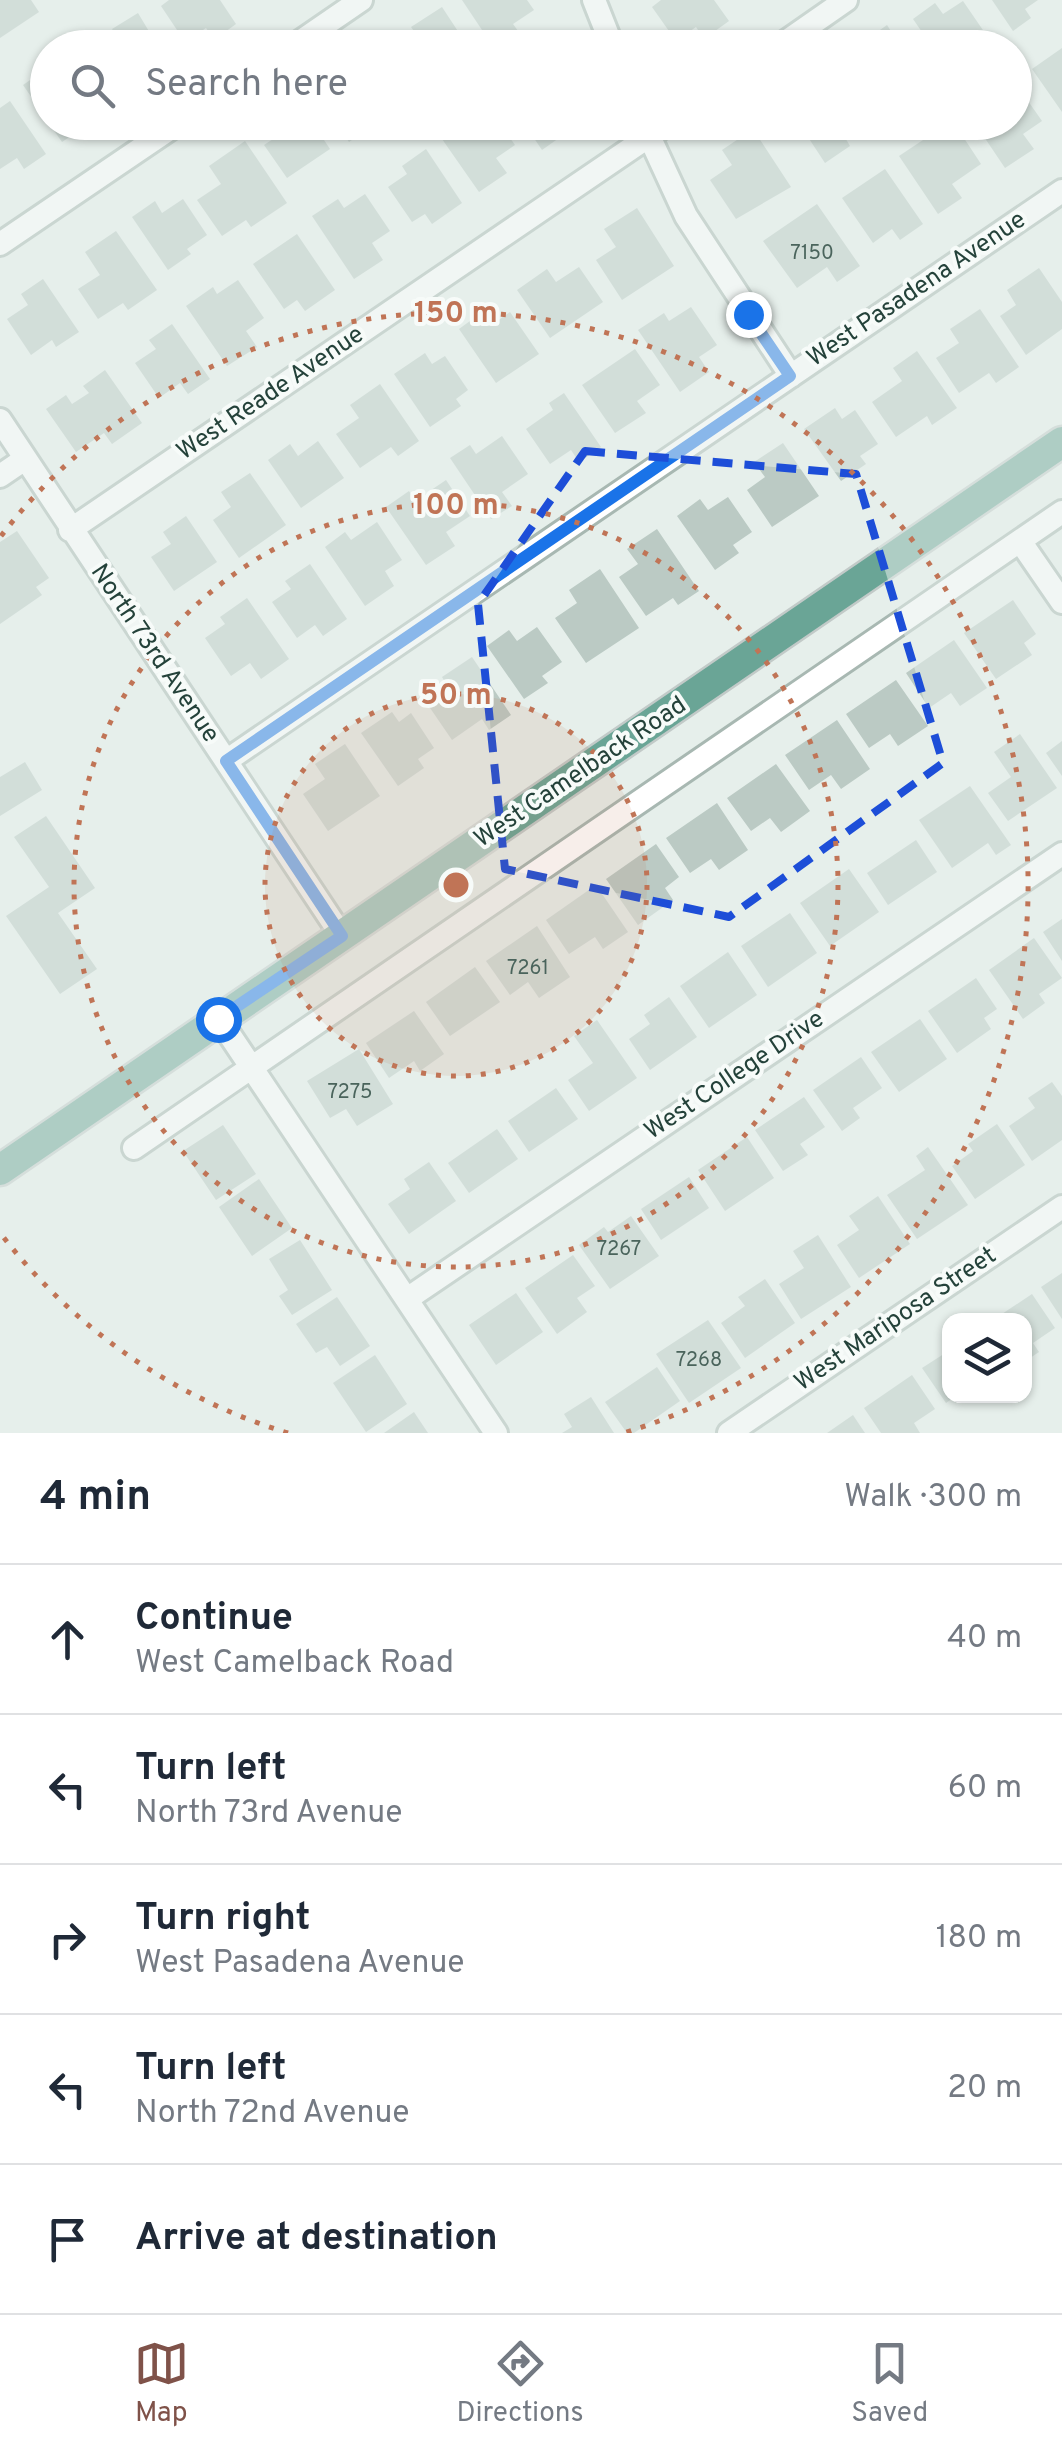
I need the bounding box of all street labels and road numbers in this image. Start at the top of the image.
street label: West Pasadena Avenue [801,205,1033,375]
street label: West Reade Avenue [171,319,371,469]
street label: North 73rd Avenue [82,558,226,750]
street label: West Camelback Road [469,690,693,856]
street label: West College Drive [639,1004,831,1148]
street label: West Mariposa Street [789,1241,1003,1399]

